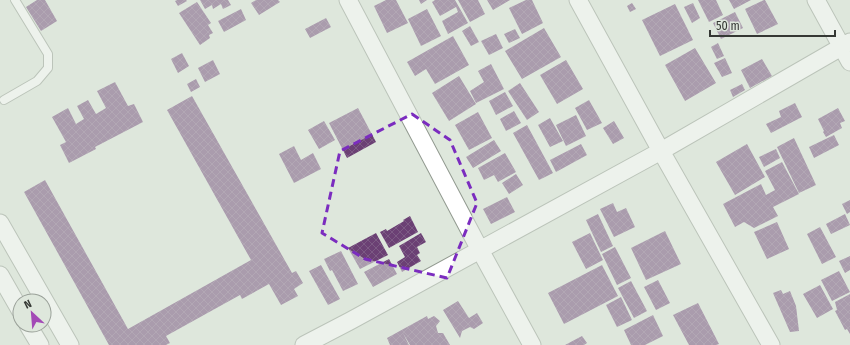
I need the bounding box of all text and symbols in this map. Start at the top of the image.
scale bar [710,12,835,38]
text: 50 m [716,19,740,33]
north arrow [12,293,52,333]
text: N [22,297,34,312]

